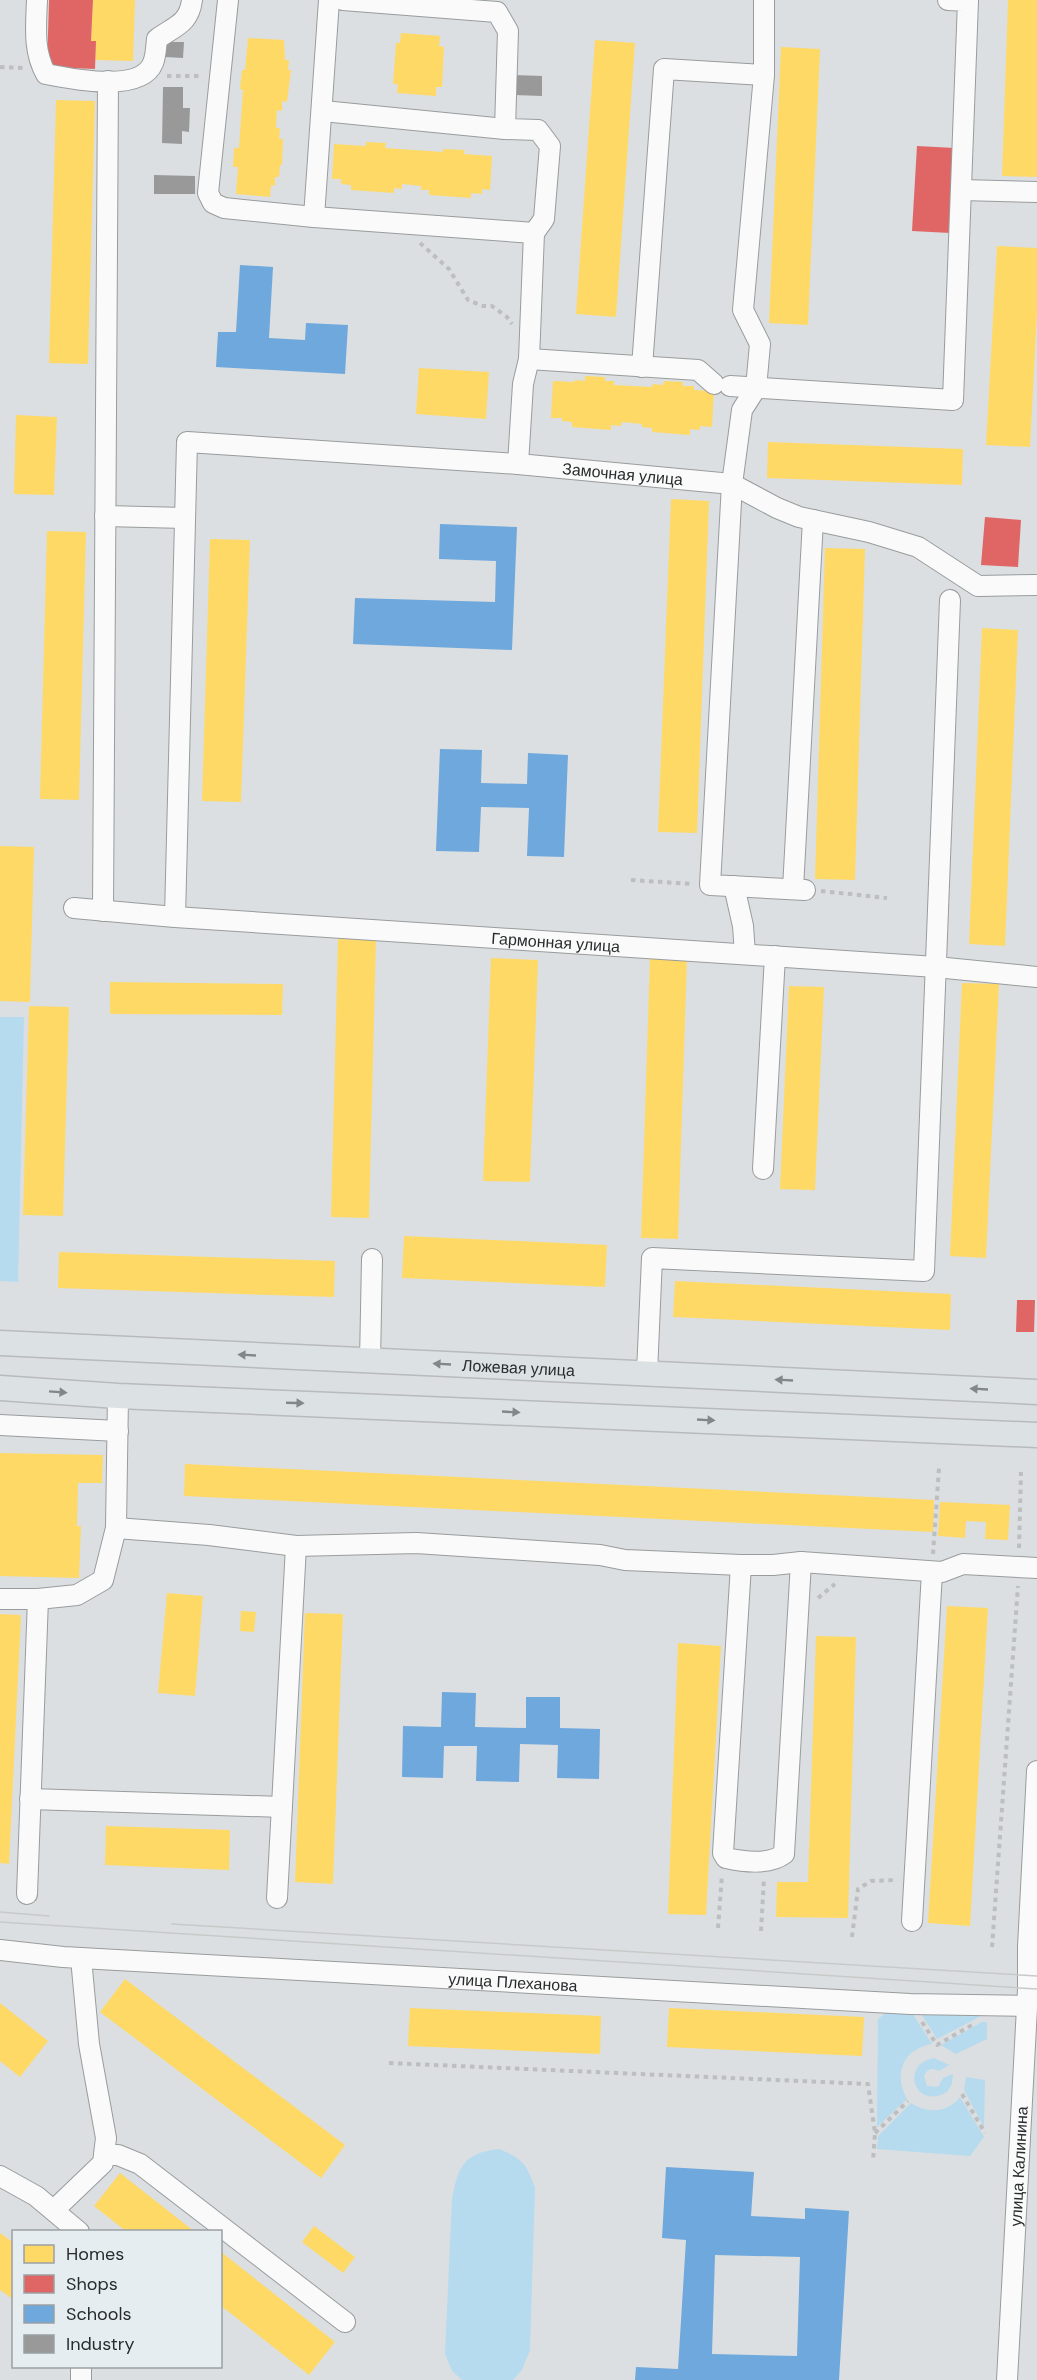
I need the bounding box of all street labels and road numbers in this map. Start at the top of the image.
street label: Замочная улица [561,458,684,490]
street label: Гармонная улица [491,927,621,957]
street label: Ложевая улица [461,1354,575,1381]
street label: улица Плеханова [448,1968,578,1996]
street label: улица Калинина [1005,2106,1032,2227]

